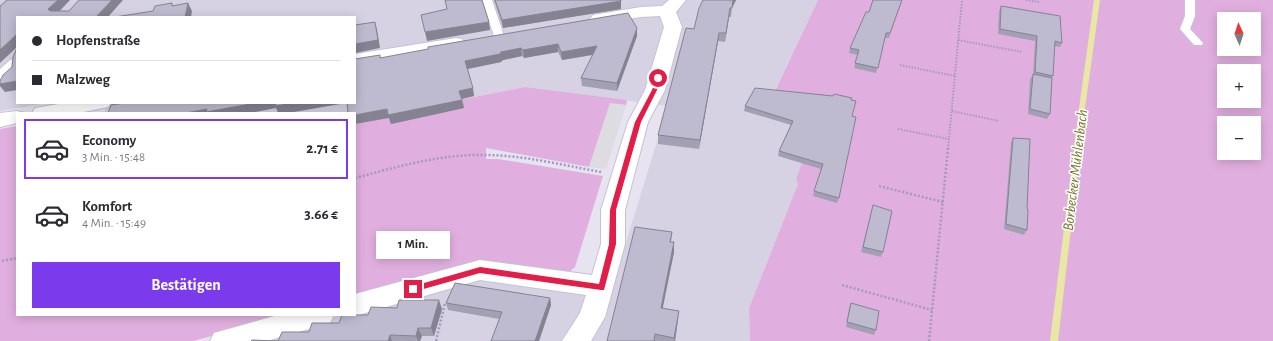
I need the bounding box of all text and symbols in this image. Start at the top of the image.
north arrow [1217,12,1261,56]
map controls [1217,12,1261,160]
text: Hopfenstraße [56,33,140,48]
button: + [1217,64,1261,108]
route start [649,69,667,87]
text: Malzweg [56,72,110,87]
water label: Borbecker Mühlenbach [1061,108,1090,232]
button: − [1217,116,1261,160]
icon: car [34,131,70,167]
text: Economy [82,133,136,148]
text: 2.71 € [306,141,338,156]
text: 3 Min. · 15:48 [82,151,145,164]
icon: car [34,197,70,233]
text: Komfort [82,199,132,214]
text: 3.66 € [304,207,338,222]
text: 4 Min. · 15:49 [82,217,146,230]
callout: 1 Min. [376,231,450,259]
text: 1 Min. [398,238,428,251]
button: Bestätigen [32,262,340,308]
route end [404,280,422,298]

